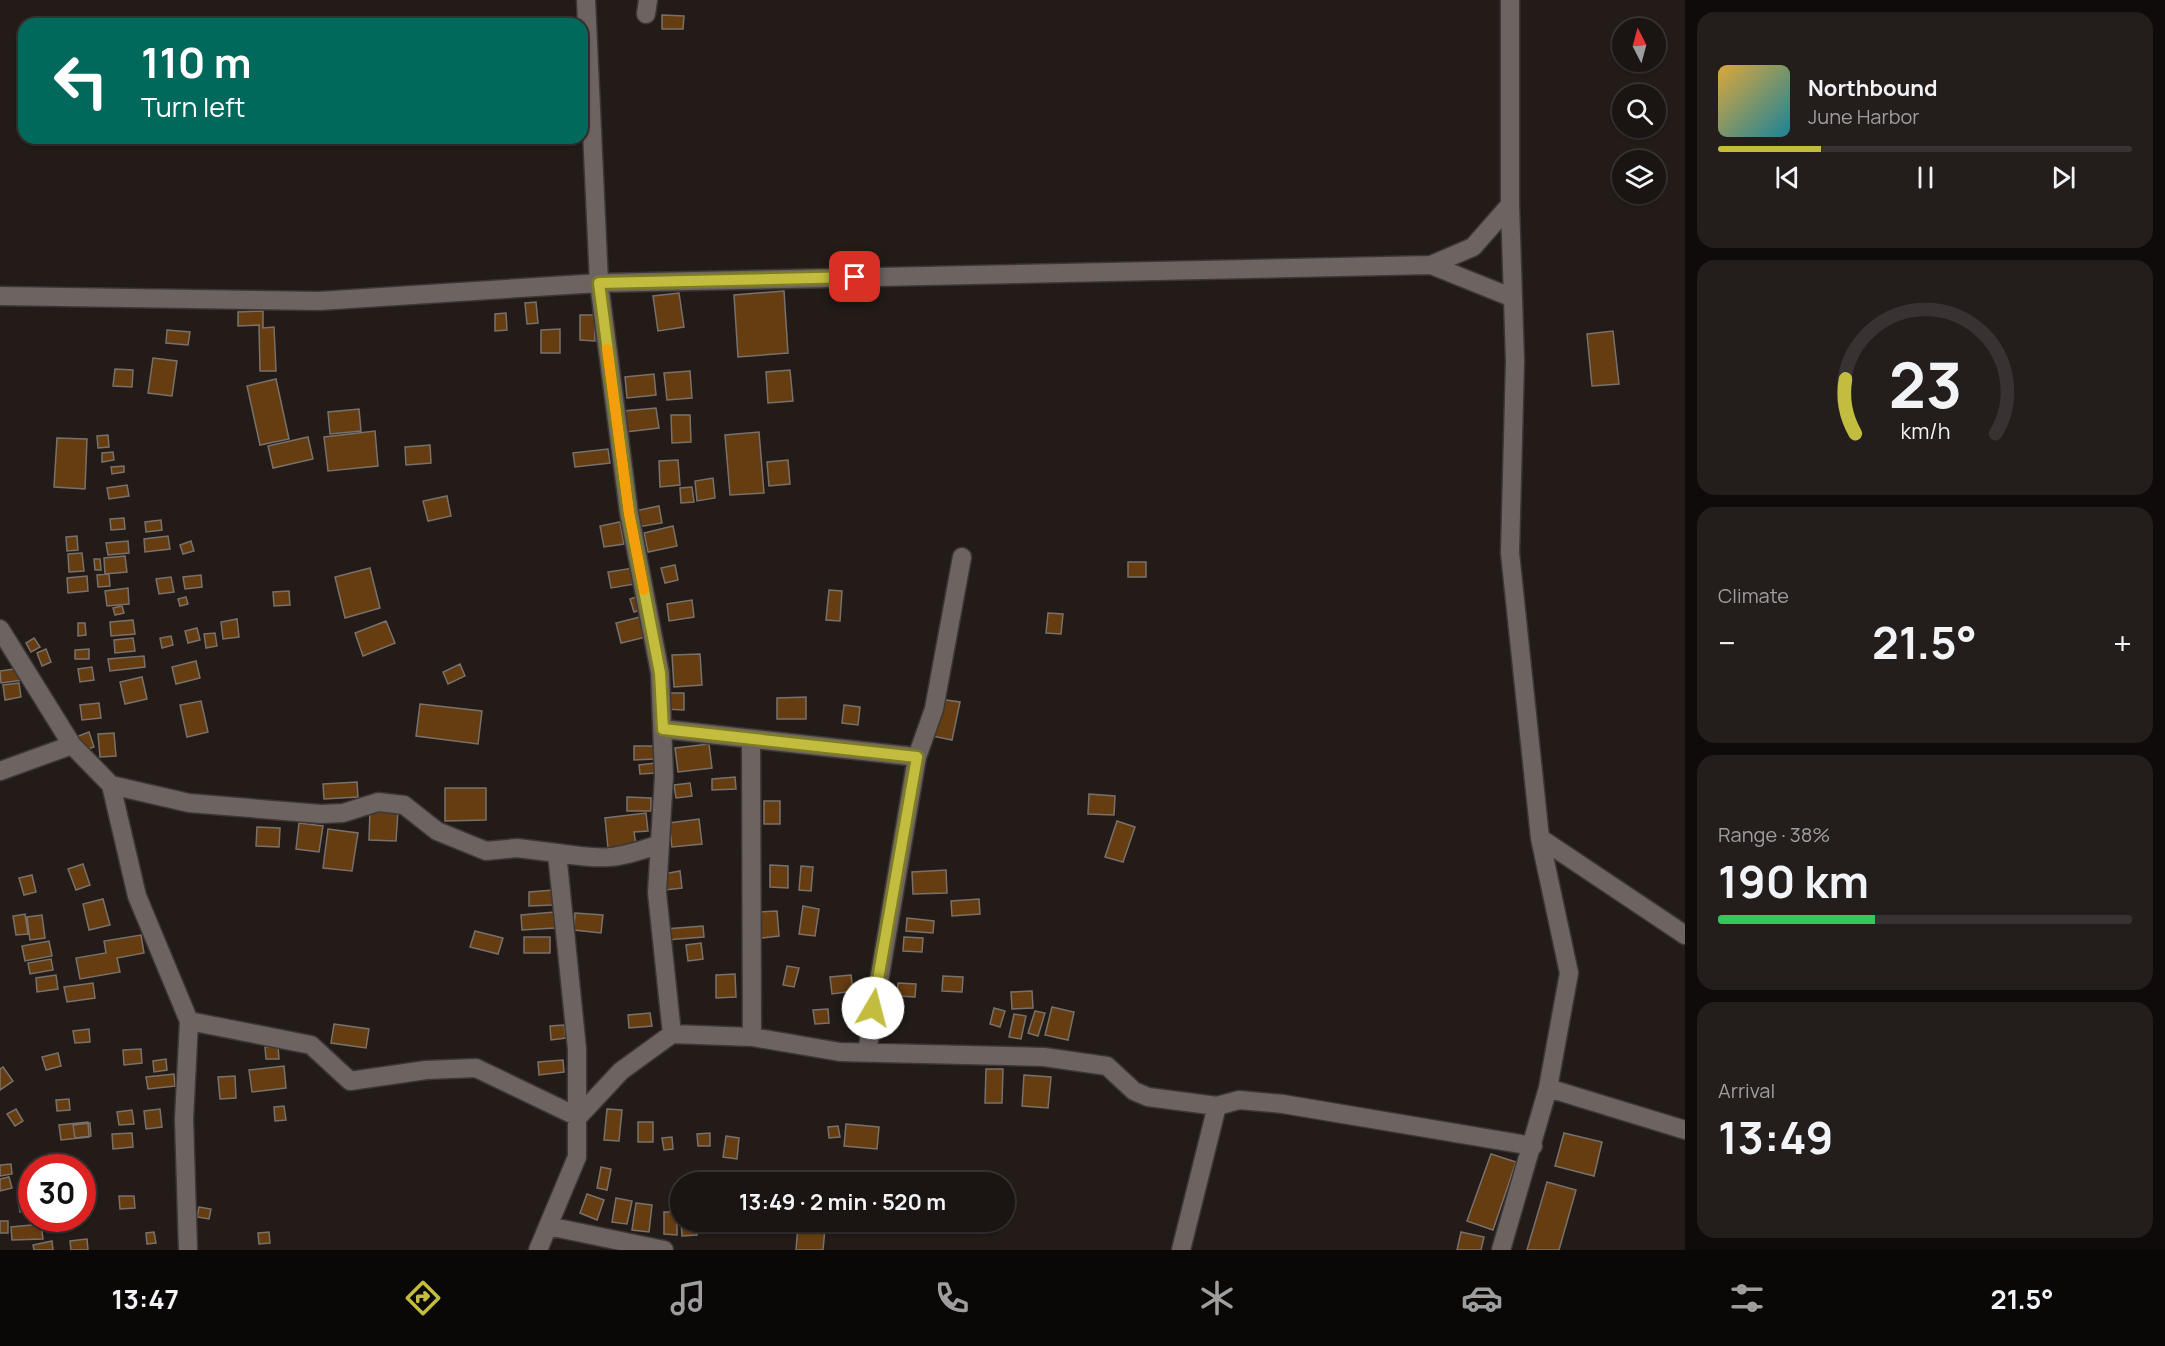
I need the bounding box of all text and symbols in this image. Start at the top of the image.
north arrow [1612,18,1666,72]
map controls [1612,18,1666,204]
text: 110 m [141,33,252,91]
icon: left [42,42,120,120]
text: Northbound [1808,73,1938,103]
button: search [1612,84,1666,138]
text: Turn left [141,88,245,125]
text: June Harbor [1808,103,1920,130]
button: layers [1612,150,1666,204]
icon: previous [1771,161,1804,194]
icon: pause [1909,161,1942,194]
icon: next [2047,161,2080,194]
pin [829,251,880,302]
icon: arrive [838,260,871,293]
text: 23 [1888,342,1962,428]
text: km/h [1900,417,1950,446]
text: Climate [1718,582,1789,609]
text: 21.5° [1872,611,1977,673]
text: − [1718,620,1736,665]
text: + [2113,620,2132,665]
text: Range · 38% [1718,821,1830,848]
text: 190 km [1718,850,1869,912]
position arrow [841,976,905,1040]
text: Arrival [1718,1077,1775,1104]
text: 13:49 [1718,1106,1834,1168]
speed limit sign: 30 [18,1154,96,1232]
text: 13:49 · 2 min · 520 m [739,1187,946,1217]
icon: directions [402,1277,444,1319]
icon: music [667,1277,709,1319]
icon: phone [931,1277,973,1319]
icon: climate [1196,1277,1238,1319]
icon: car [1461,1277,1503,1319]
icon: filters [1726,1277,1768,1319]
text: 13:47 [111,1280,179,1317]
text: 21.5° [1991,1280,2054,1317]

